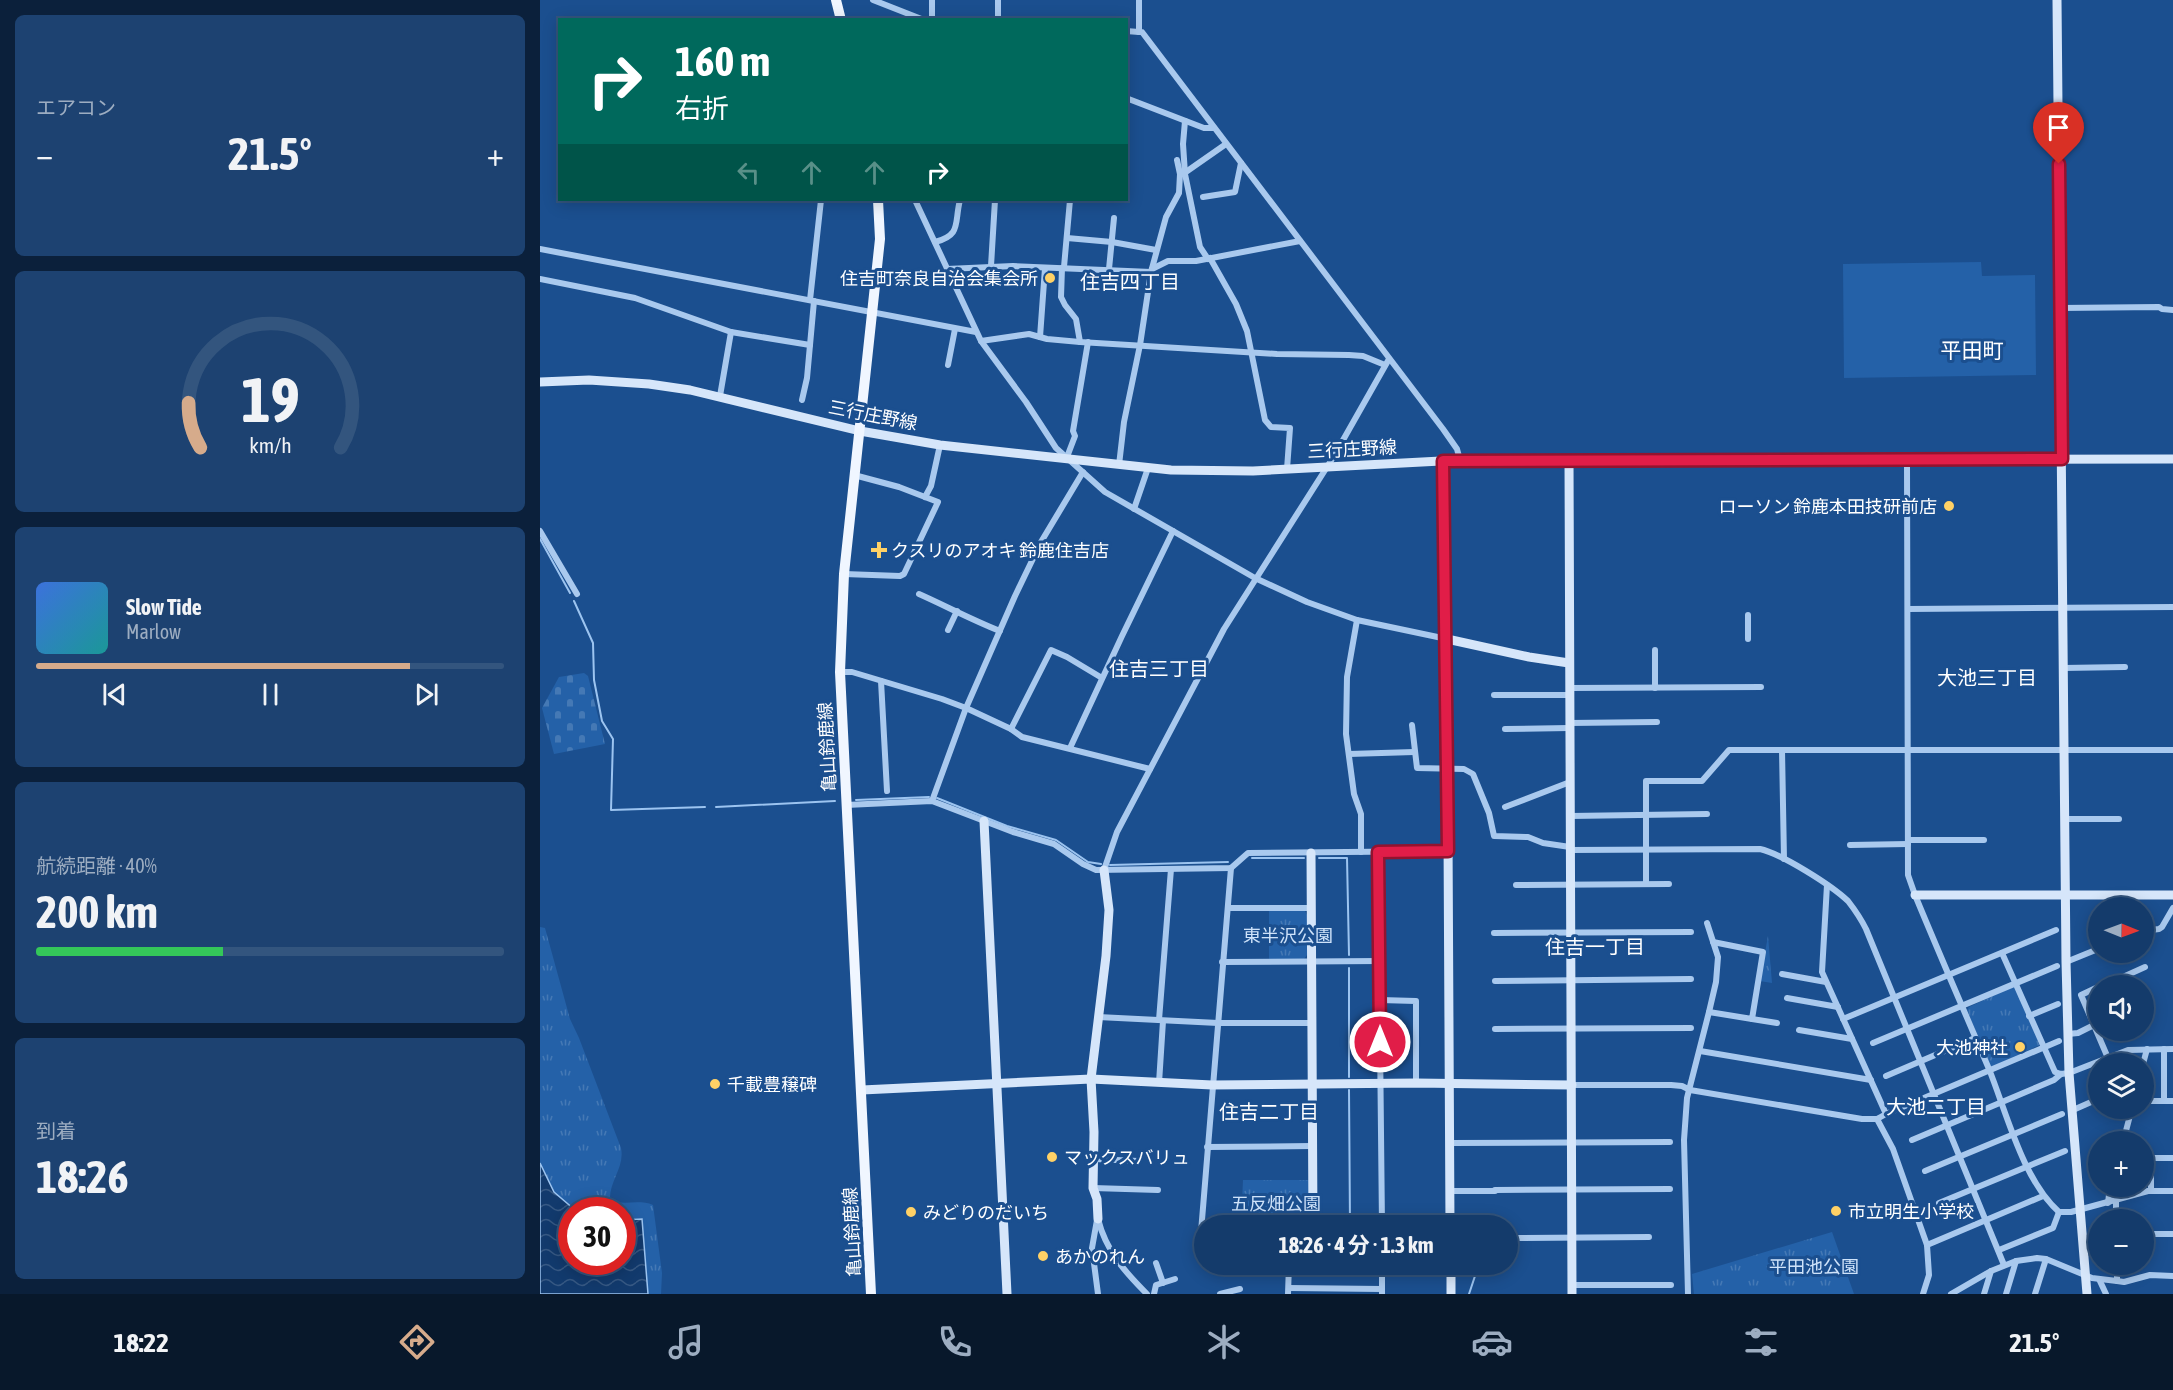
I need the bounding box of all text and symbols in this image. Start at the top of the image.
text: 160 m [675,37,770,85]
icon: right [576,42,654,120]
text: 右折 [675,93,729,124]
text: エアコン [36,96,116,119]
pin [2033,102,2084,164]
icon: arrive [2042,111,2075,144]
text: 21.5° [228,128,312,180]
text: − [36,135,53,173]
text: + [487,135,504,173]
icon: left [732,156,765,189]
icon: ahead [795,156,828,189]
icon: ahead [858,156,891,189]
icon: right [921,156,954,189]
place label: 住吉町奈良自治会集会所 [840,268,1038,289]
district label: 住吉四丁目 [1080,270,1180,293]
marker: 住吉町奈良自治会集会所 [1043,271,1057,285]
district label: 平田町 [1941,338,2004,362]
text: 19 [241,364,299,435]
street label: 三行庄野線 [827,396,919,434]
text: km/h [249,434,291,459]
street label: 三行庄野線 [1307,436,1397,462]
place label: ローソン 鈴鹿本田技研前店 [1719,496,1937,517]
marker: ローソン 鈴鹿本田技研前店 [1942,499,1956,513]
place label: クスリのアオキ 鈴鹿住吉店 [891,540,1109,561]
marker: クスリのアオキ 鈴鹿住吉店 [872,543,886,557]
text: Slow Tide [126,594,202,620]
text: Marlow [126,620,181,643]
district label: 住吉三丁目 [1109,657,1209,680]
district label: 大池三丁目 [1937,666,2037,689]
icon: previous [98,678,131,711]
icon: pause [254,678,287,711]
icon: next [410,678,443,711]
street label: 亀山鈴鹿線 [814,702,840,792]
text: 航続距離 · 40% [36,854,157,877]
text: 200 km [36,886,158,938]
north arrow [2088,897,2154,963]
map controls [2088,897,2154,1275]
park label: 東半沢公園 [1243,925,1333,946]
district label: 住吉一丁目 [1545,935,1645,958]
button: sound [2088,975,2154,1041]
position arrow [1348,1010,1412,1074]
place label: 大池神社 [1936,1037,2008,1058]
marker: 大池神社 [2013,1040,2027,1054]
button: layers [2088,1053,2154,1119]
place label: 千載豊穣碑 [727,1074,817,1095]
marker: 千載豊穣碑 [708,1077,722,1091]
district label: 大池二丁目 [1886,1095,1986,1118]
district label: 住吉二丁目 [1219,1100,1319,1123]
text: 到着 [36,1119,76,1142]
button: + [2088,1131,2154,1197]
place label: マックスバリュ [1064,1147,1189,1168]
marker: マックスバリュ [1045,1150,1059,1164]
text: 18:26 [36,1151,129,1203]
street label: 亀山鈴鹿線 [839,1187,865,1277]
park label: 五反畑公園 [1231,1193,1321,1214]
speed limit sign: 30 [558,1197,636,1275]
place label: 市立明生小学校 [1848,1201,1974,1222]
place label: みどりのだいち [923,1202,1049,1223]
marker: 市立明生小学校 [1829,1204,1843,1218]
marker: みどりのだいち [904,1205,918,1219]
button: − [2088,1209,2154,1275]
text: 18:26 · 4 分 · 1.3 km [1278,1232,1434,1258]
place label: あかのれん [1055,1246,1145,1267]
marker: あかのれん [1036,1249,1050,1263]
park label: 平田池公園 [1769,1256,1859,1277]
icon: directions [396,1321,438,1363]
icon: music [665,1321,707,1363]
icon: phone [934,1321,976,1363]
icon: climate [1203,1321,1245,1363]
icon: car [1471,1321,1513,1363]
icon: filters [1740,1321,1782,1363]
text: 18:22 [113,1327,169,1358]
text: 21.5° [2009,1327,2059,1358]

